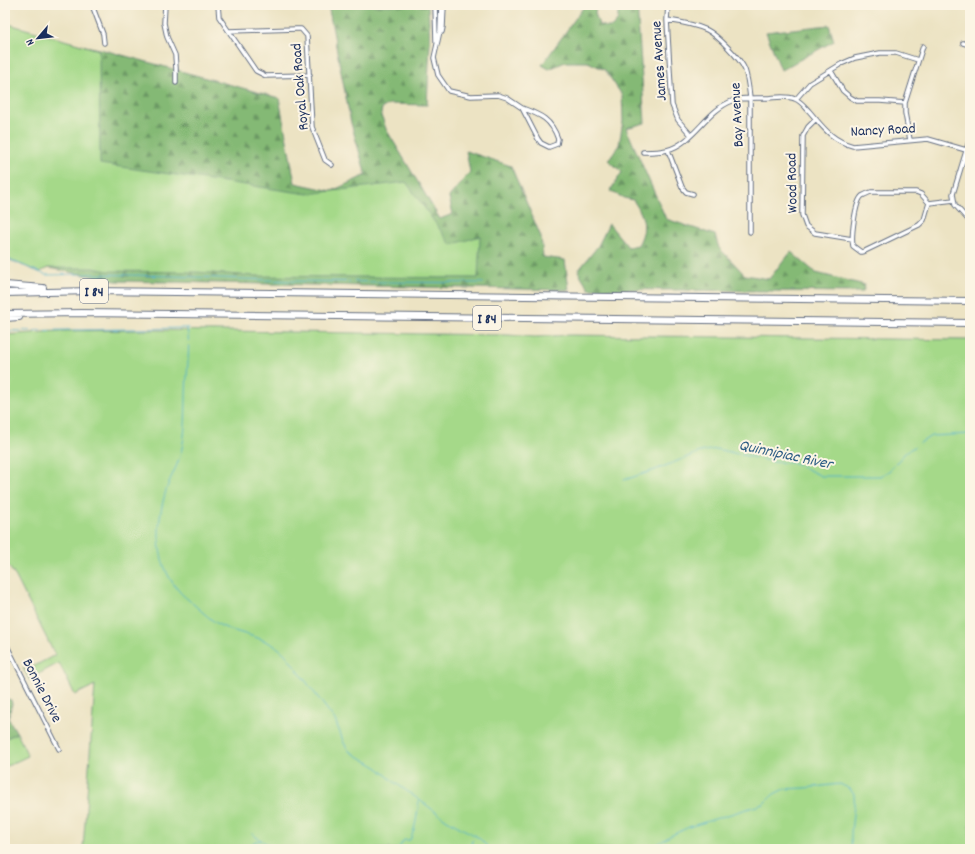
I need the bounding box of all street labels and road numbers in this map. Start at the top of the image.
street label: James Avenue [646,20,674,102]
street label: Royal Oak Road [286,42,316,131]
street label: Bay Avenue [725,82,751,148]
street label: Nancy Road [850,118,916,144]
street label: Wood Road [781,153,805,213]
road number: I 84 [80,279,108,303]
road number: I 84 [473,306,501,330]
street label: Bonnie Drive [16,655,67,727]

